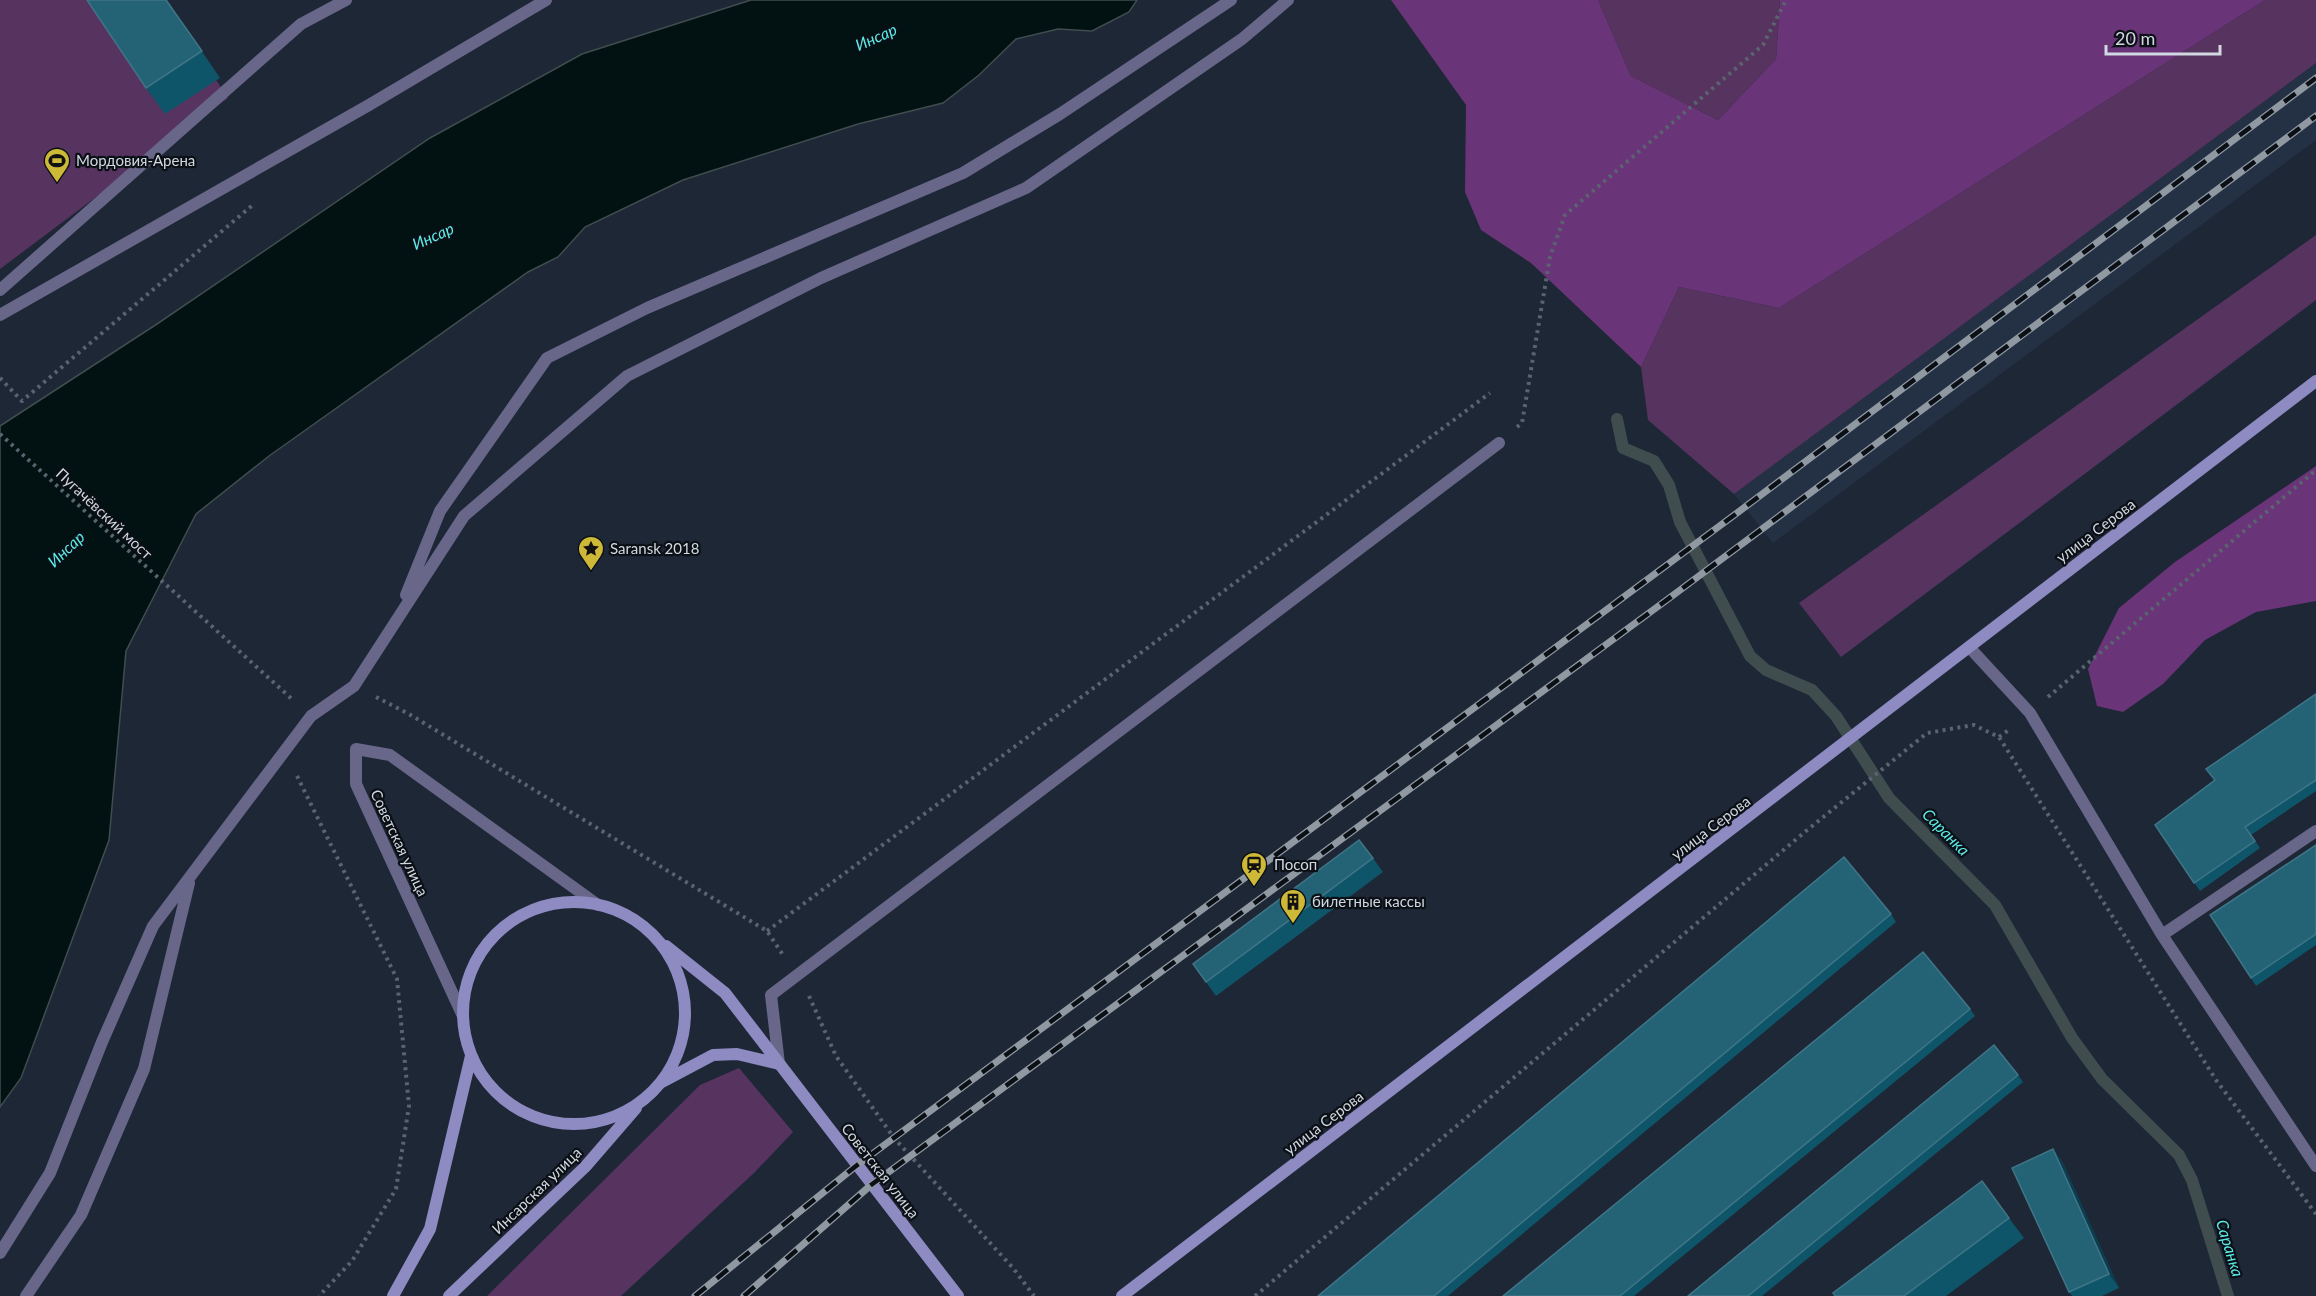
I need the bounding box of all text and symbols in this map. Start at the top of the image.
scale bar [2106,18,2220,56]
water label: Инсар [852,19,900,54]
text: 20 m [2115,27,2155,49]
sports icon: Мордовия-Арена [42,146,72,184]
place label: Мордовия-Арена [76,151,195,169]
water label: Инсар [409,218,457,253]
street label: Пугачёвский мост [53,464,157,563]
street label: улица Серова [2052,495,2139,566]
water label: Инсар [43,527,88,570]
place icon: Saransk 2018 [576,534,606,572]
place label: Saransk 2018 [610,539,699,557]
street label: Советская улица [367,786,432,899]
street label: улица Серова [1667,792,1754,863]
water label: Саранка [1919,804,1974,859]
station icon: Посоп [1239,850,1269,888]
place label: Посоп [1274,855,1317,873]
building icon: билетные кассы [1278,887,1308,925]
place label: билетные кассы [1312,892,1425,910]
street label: улица Серова [1280,1087,1367,1158]
street label: Советская улица [838,1119,923,1221]
street label: Инсарская улица [488,1143,585,1238]
water label: Саранка [2213,1217,2248,1279]

